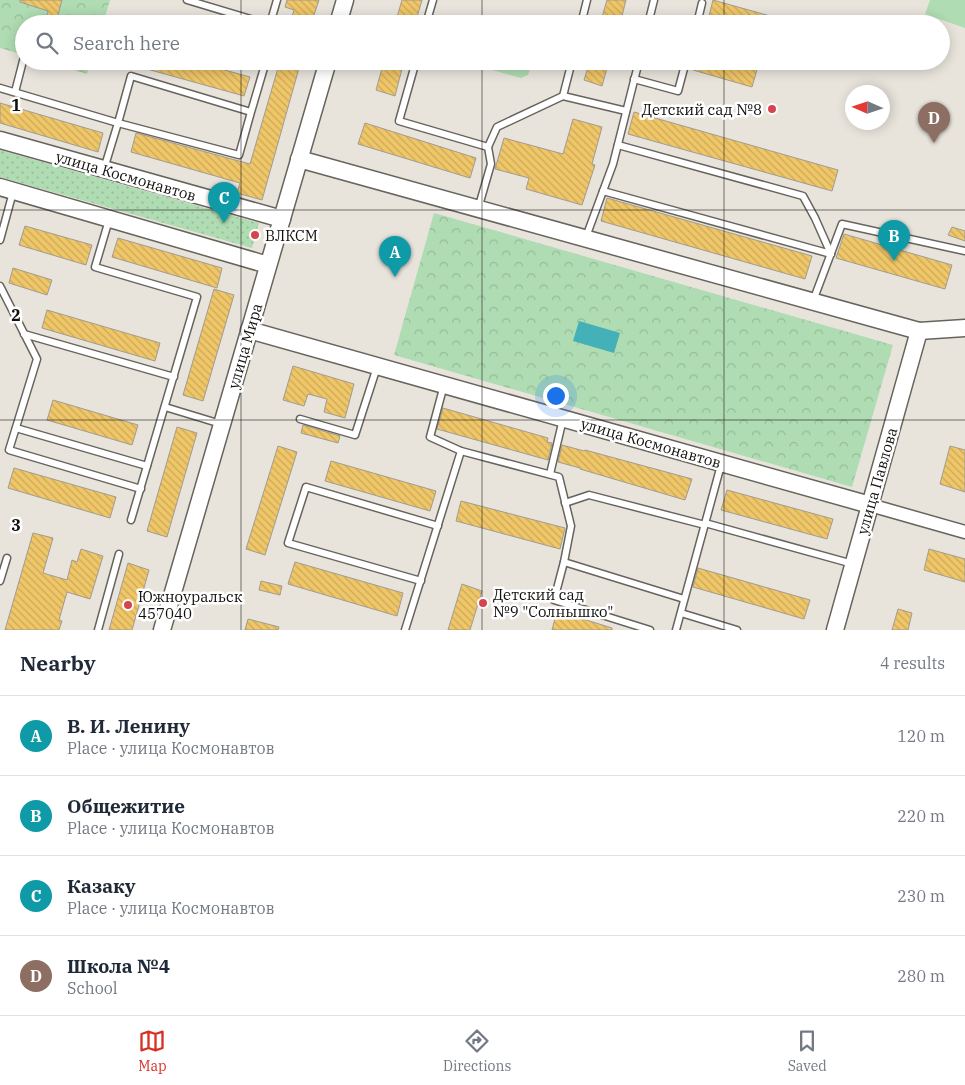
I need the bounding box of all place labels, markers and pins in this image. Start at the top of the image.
place label: Детский сад №8 [642,100,762,119]
pin: D [918,102,950,143]
marker: Детский сад №8 [766,103,778,115]
pin: C [208,182,240,223]
pin: B [878,220,910,261]
place label: ВЛКСМ [265,226,318,245]
marker: ВЛКСМ [249,229,261,241]
pin: A [379,236,411,277]
place label: Детский сад №9 "Солнышко" [493,585,613,621]
place label: Южноуральск 457040 [138,587,243,623]
marker: Детский сад №9 "Солнышко" [477,597,489,609]
marker: Южноуральск 457040 [122,599,134,611]

